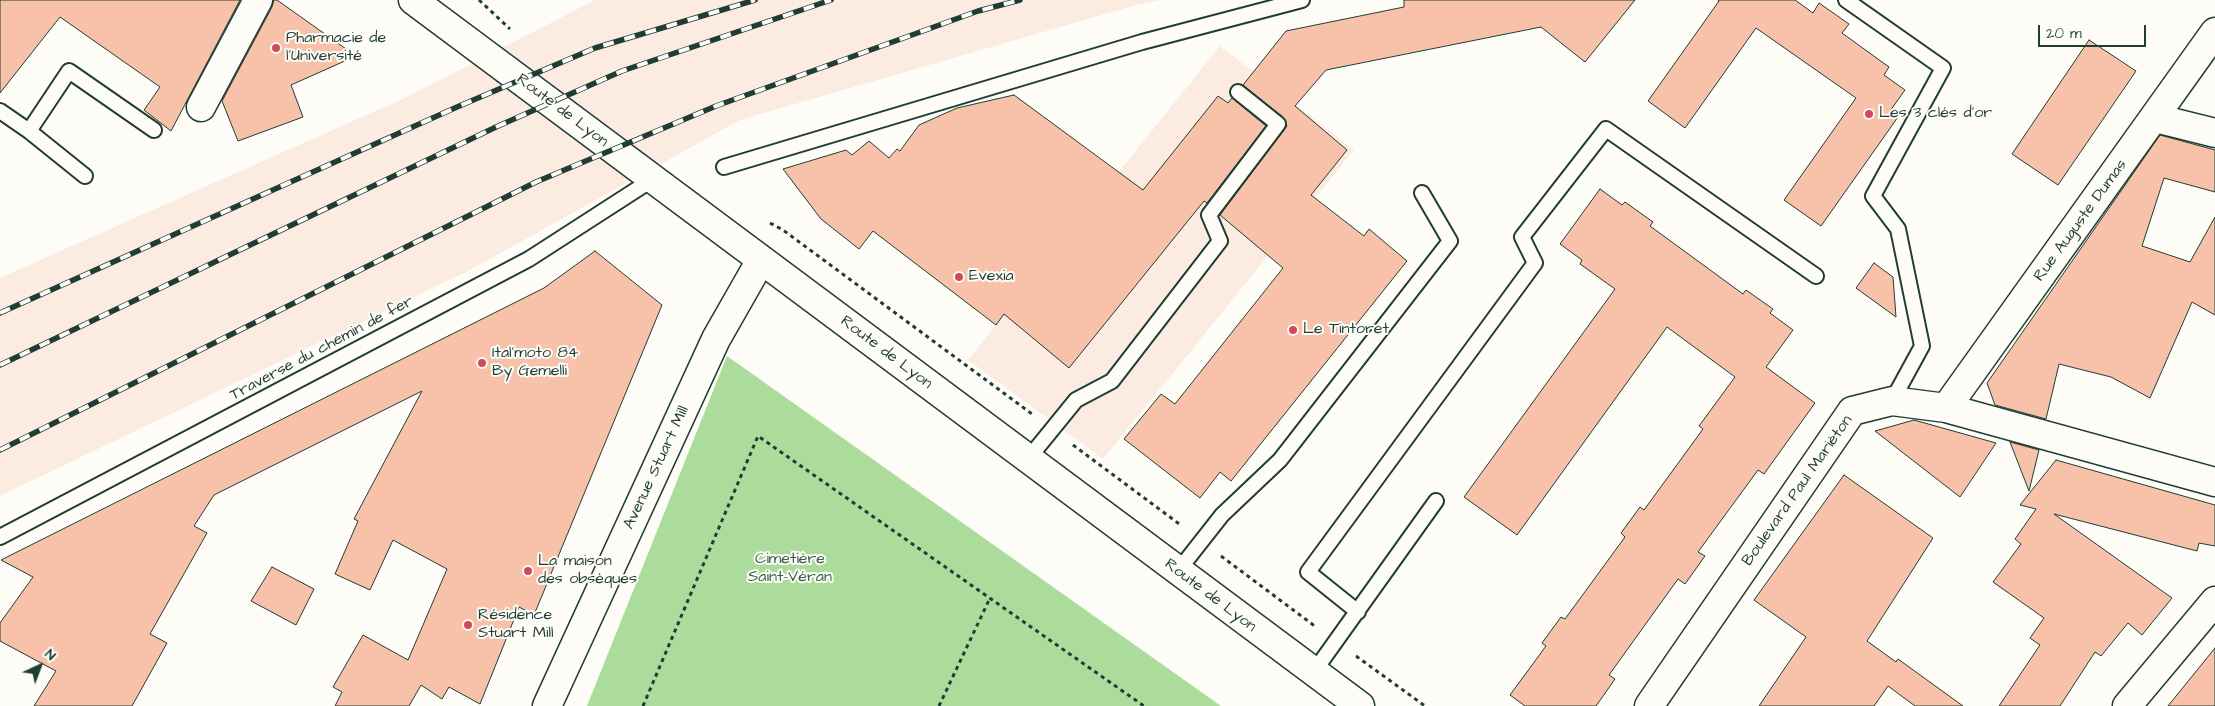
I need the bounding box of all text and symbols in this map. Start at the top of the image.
scale bar [2040,15,2148,47]
text: 20 m [2046,23,2082,44]
place label: Pharmacie de l'Université [286,29,386,67]
marker: Pharmacie de l'Université [270,42,282,54]
street label: Route de Lyon [512,70,612,152]
place label: Les 3 clés d'or [1879,104,1992,124]
marker: Les 3 clés d'or [1863,108,1875,120]
street label: Rue Auguste Dumas [2030,156,2132,286]
place label: Evexia [969,267,1014,287]
marker: Evexia [953,271,965,283]
street label: Traverse du chemin de fer [227,292,417,406]
street label: Route de Lyon [836,312,936,394]
place label: Le Tintoret [1303,320,1389,340]
marker: Le Tintoret [1287,324,1299,336]
place label: Ital'moto 84 By Gemelli [492,344,579,382]
marker: Ital'moto 84 By Gemelli [476,357,488,369]
street label: Avenue Stuart Mill [620,403,694,533]
street label: Boulevard Paul Marièton [1739,412,1857,570]
park label: Cimetière Saint-Véran [748,550,832,588]
place label: La maison des obsèques [538,552,637,590]
street label: Route de Lyon [1160,555,1260,637]
marker: La maison des obsèques [522,565,534,577]
place label: Résidence Stuart Mill [478,606,553,644]
marker: Résidence Stuart Mill [462,619,474,631]
north arrow [15,641,65,691]
text: N [40,645,60,665]

